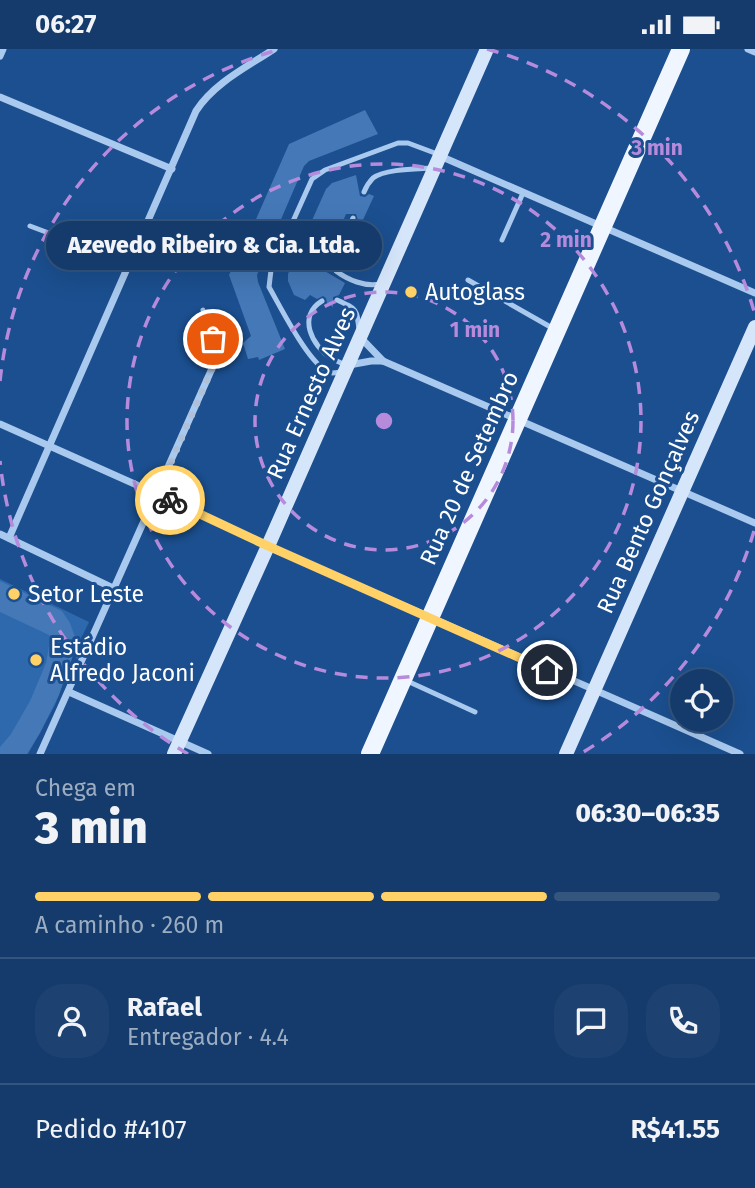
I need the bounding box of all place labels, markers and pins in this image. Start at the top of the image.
callout: Azevedo Ribeiro & Cia. Ltda. [45,220,381,269]
place label: Autoglass [425,278,525,306]
marker: Autoglass [403,284,419,300]
pin [183,309,243,369]
centre of rings [372,409,396,433]
place label: Setor Leste [28,580,144,608]
marker: Setor Leste [6,586,22,602]
place label: Estádio Alfredo Jaconi [50,633,195,687]
pin [517,640,577,700]
marker: Estádio Alfredo Jaconi [28,652,44,668]

